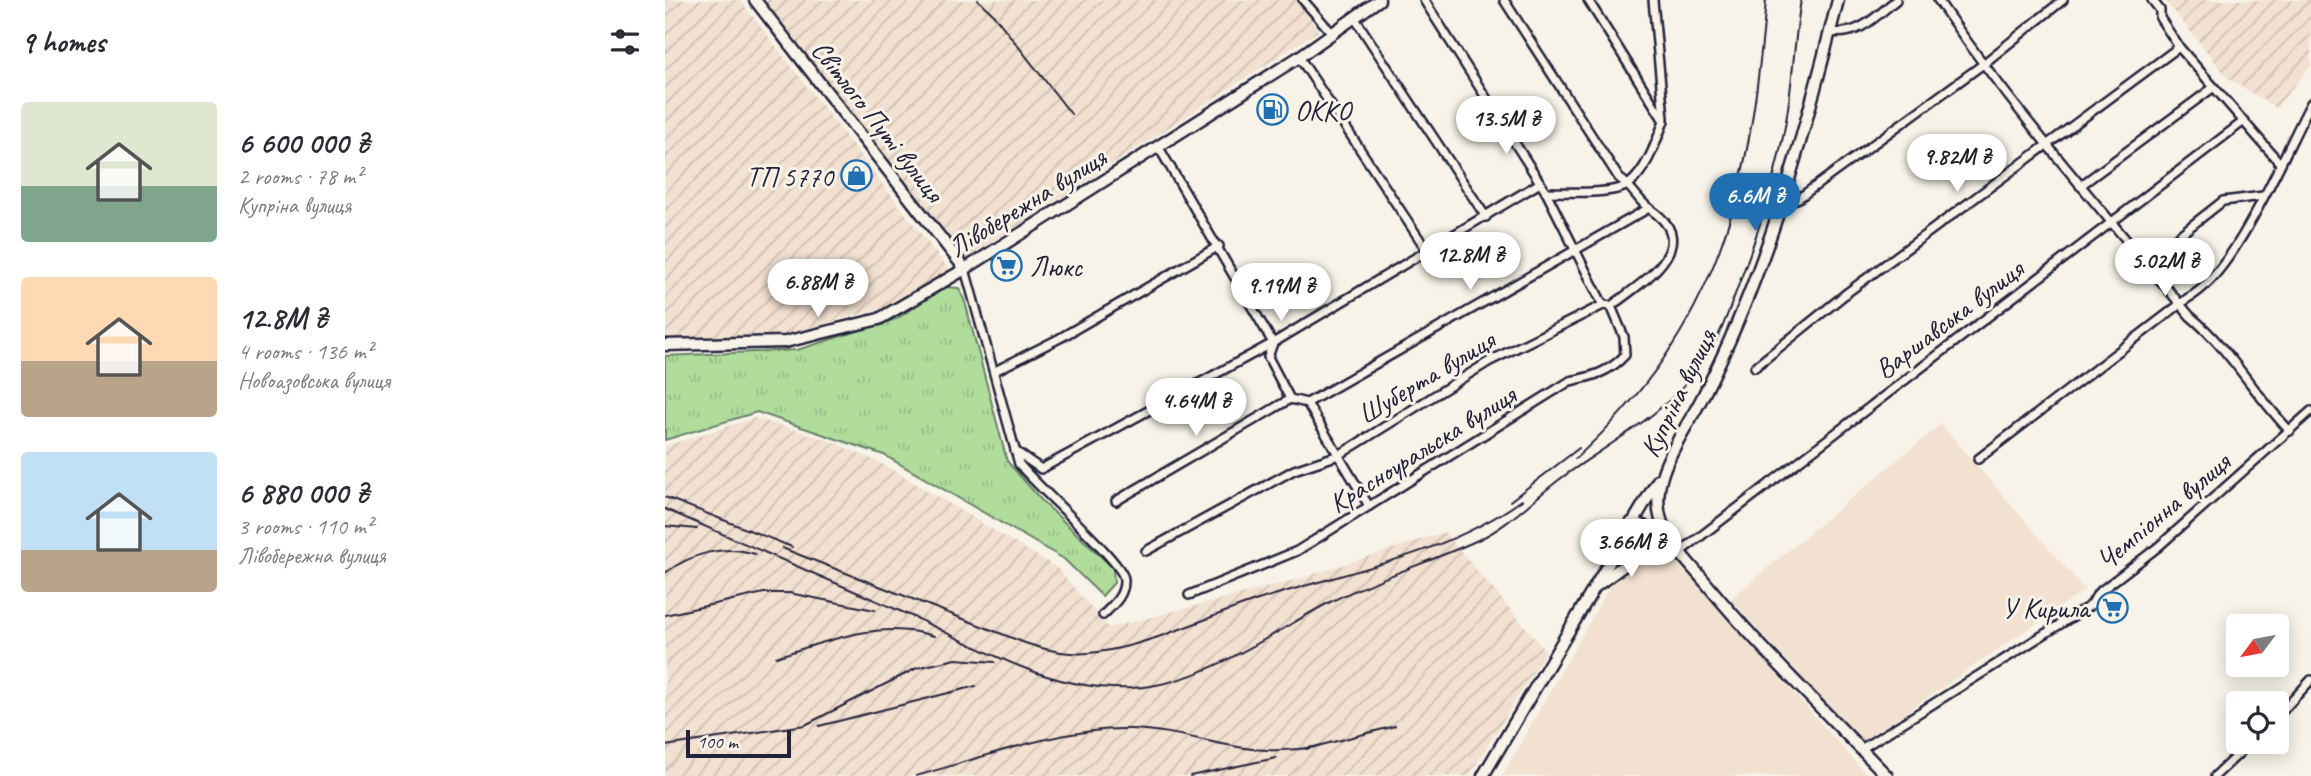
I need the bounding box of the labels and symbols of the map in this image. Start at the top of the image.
street label: Світлого Путі вулиця [804,33,953,211]
fuel station icon: ОККО [1255,93,1289,127]
place label: ОККО [1295,93,1354,128]
pin: 13.5M ₴ [1441,96,1571,156]
pin: 9.82M ₴ [1892,134,2022,194]
street label: Лівобережна вулиця [941,139,1113,265]
place label: ТП 5770 [746,159,835,194]
shop icon: ТП 5770 [839,159,873,193]
pin: 6.6M ₴ [1698,174,1812,233]
pin: 12.8M ₴ [1405,232,1535,292]
pin: 5.02M ₴ [2100,238,2230,298]
supermarket icon: Люкс [990,249,1024,283]
place label: Люкс [1030,249,1083,284]
street label: Варшавська вулиця [1868,250,2032,386]
pin: 6.88M ₴ [753,260,883,319]
pin: 9.19M ₴ [1216,264,1346,323]
street label: Шуберта вулиця [1351,321,1503,432]
street label: Купріна вулиця [1632,323,1724,463]
street label: Красноуральска вулиця [1322,376,1524,520]
pin: 4.64M ₴ [1131,378,1261,438]
street label: Чемпіонна вулиця [2089,444,2239,577]
pin: 3.66M ₴ [1566,520,1696,579]
place label: У Кирила [2002,591,2092,626]
supermarket icon: У Кирила [2095,591,2129,625]
north arrow [2226,614,2289,677]
scale bar [686,727,791,759]

